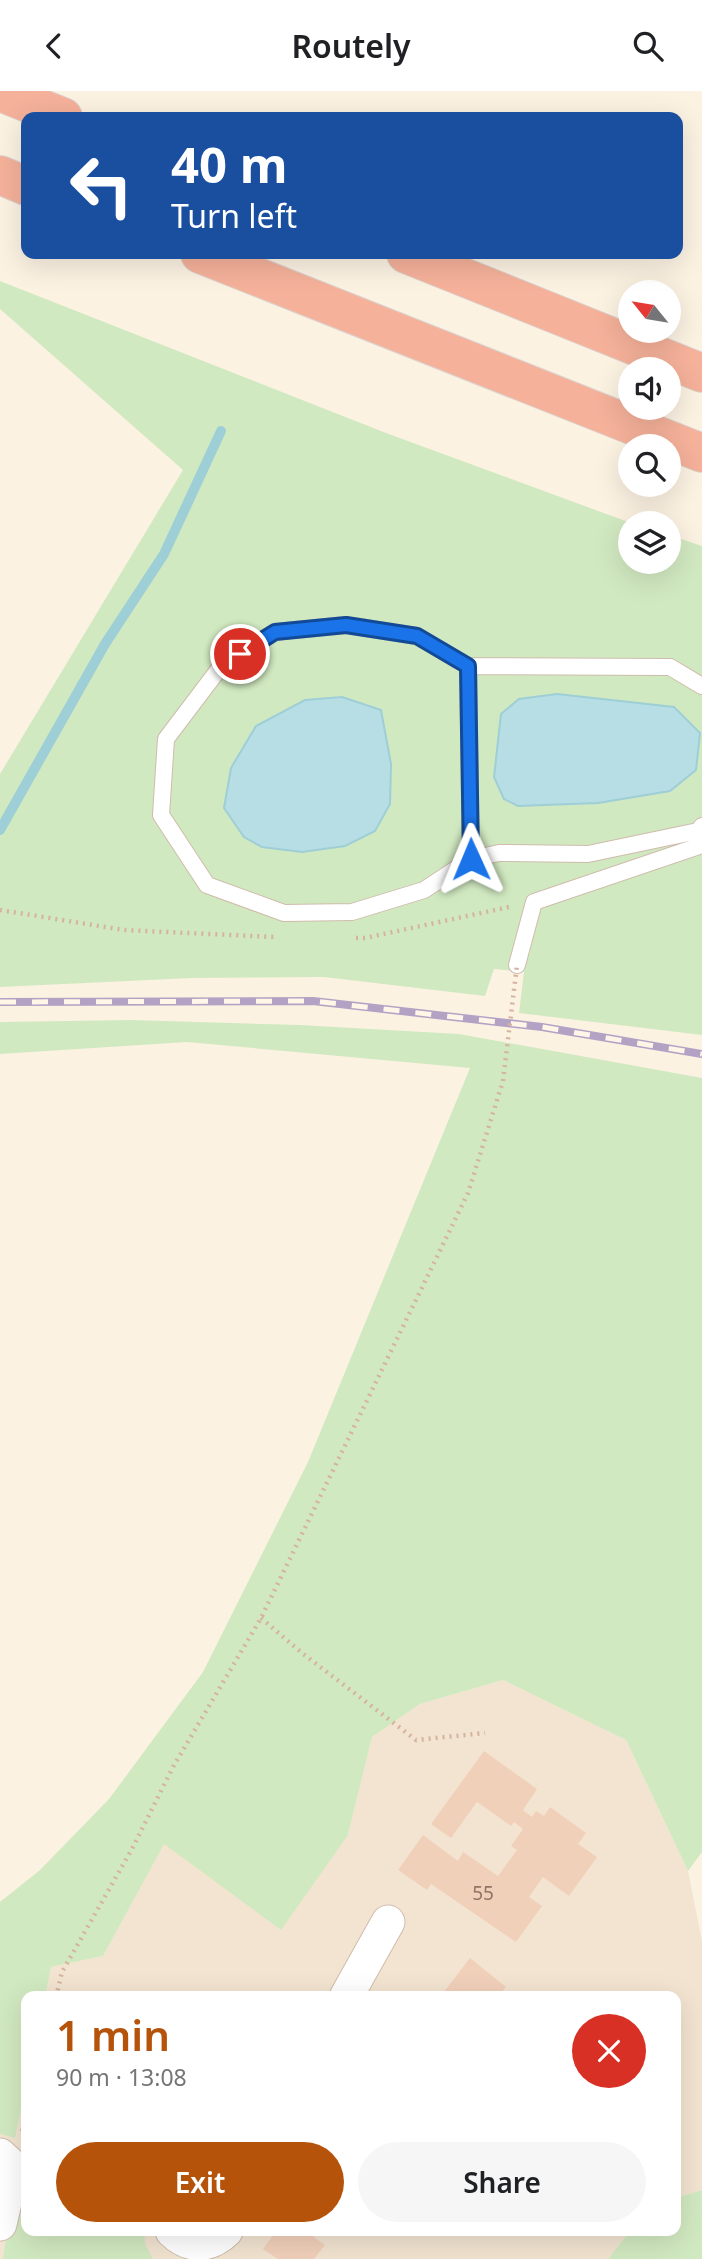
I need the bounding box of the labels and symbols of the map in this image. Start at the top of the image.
north arrow [618,280,681,343]
pin [210,624,270,684]
position arrow [434,822,508,896]
house number: 55 [472,1880,494,1906]

